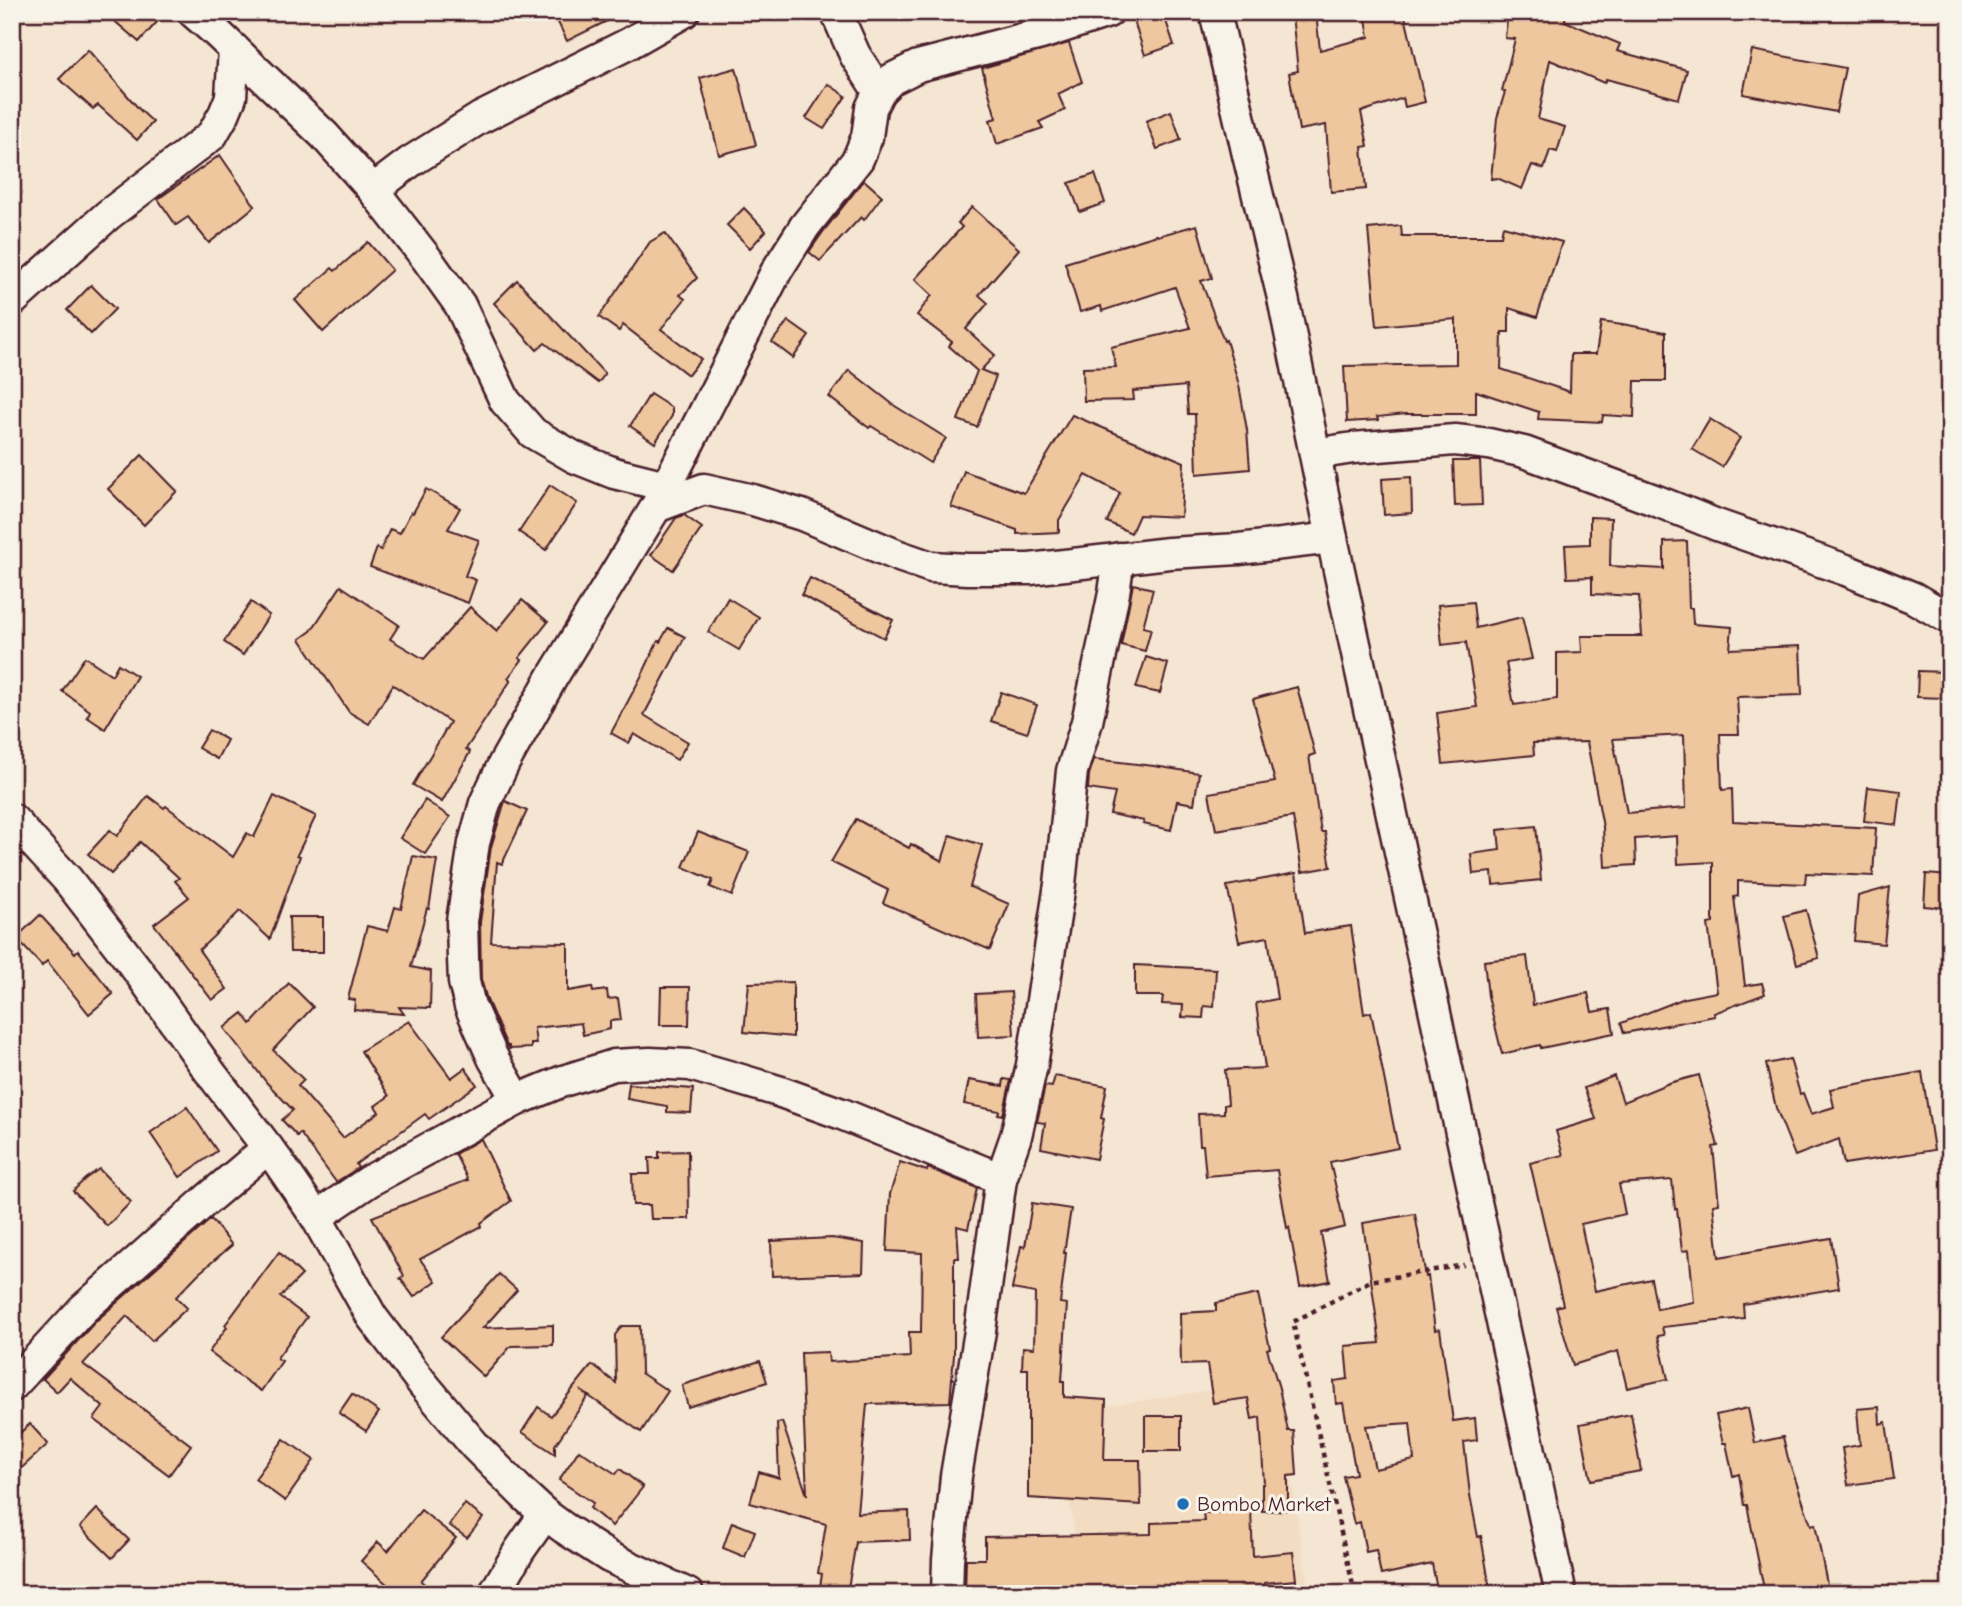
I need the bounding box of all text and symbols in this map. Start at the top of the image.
place label: Bombo Market [1197,1492,1332,1516]
marker: Bombo Market [1175,1496,1191,1512]

